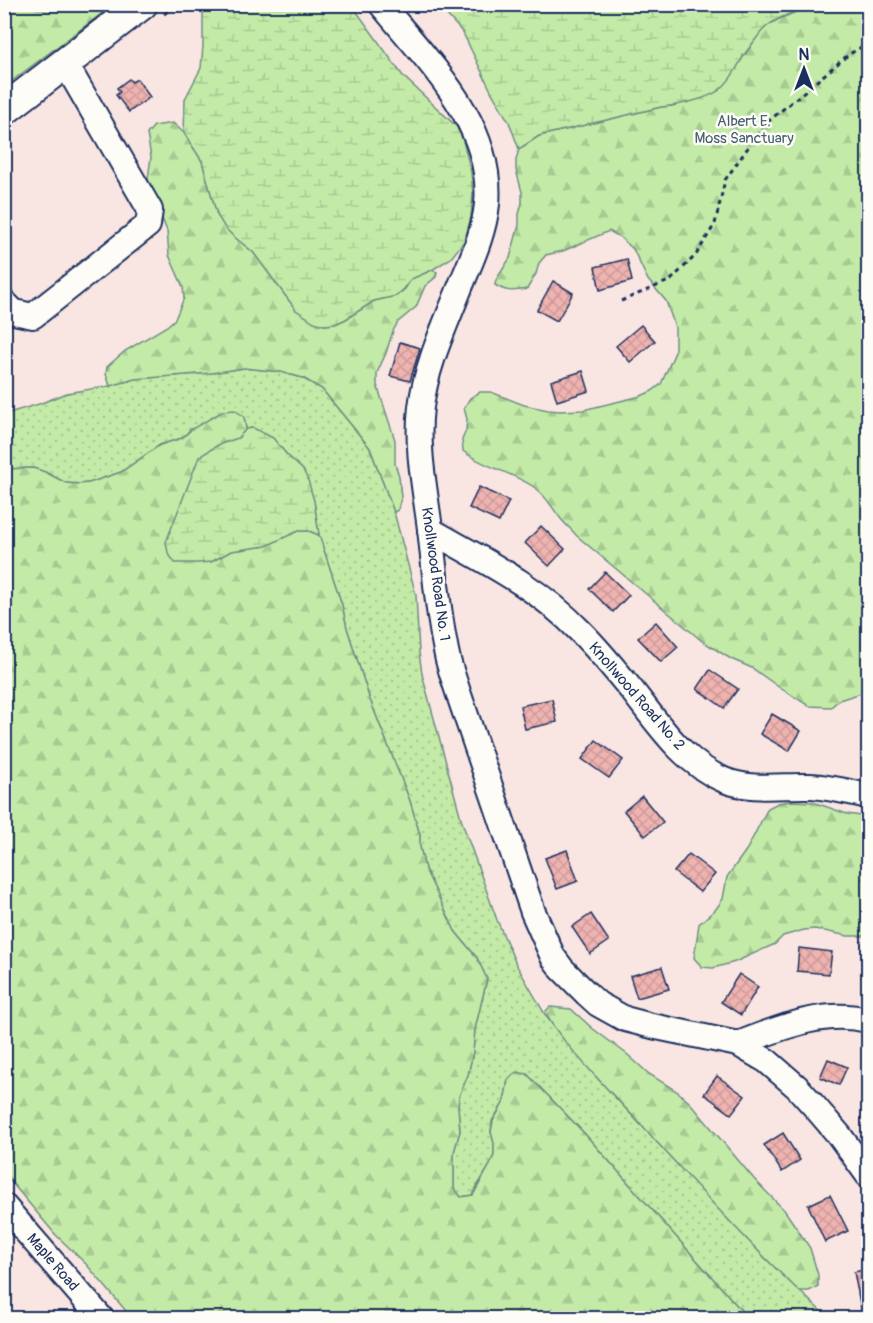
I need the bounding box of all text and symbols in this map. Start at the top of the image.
north arrow [774,39,834,99]
text: N [799,45,810,65]
park label: Albert E. Moss Sanctuary [694,112,794,148]
street label: Knollwood Road No. 1 [417,506,454,642]
street label: Knollwood Road No. 2 [584,638,689,754]
street label: Maple Road [22,1230,83,1295]

